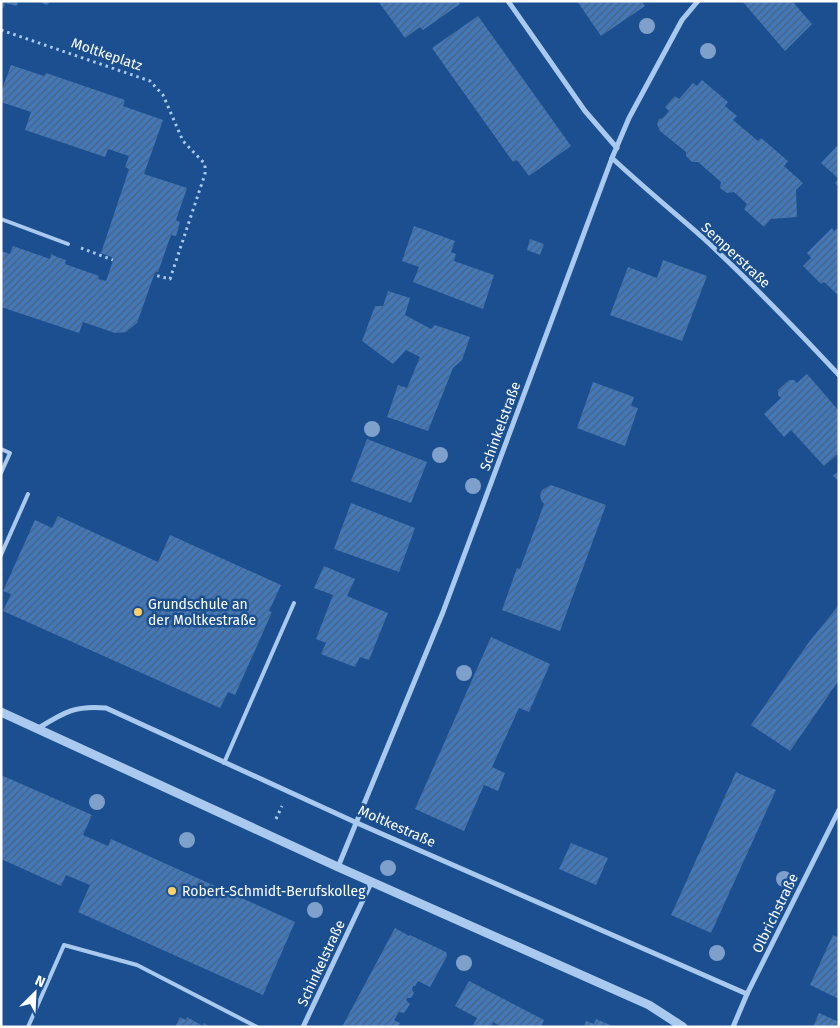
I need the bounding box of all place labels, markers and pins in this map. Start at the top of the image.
place label: Grundschule an der Moltkestraße [148,596,256,629]
marker: Grundschule an der Moltkestraße [132,606,144,618]
place label: Robert-Schmidt-Berufskolleg [182,883,366,900]
marker: Robert-Schmidt-Berufskolleg [166,885,178,897]

